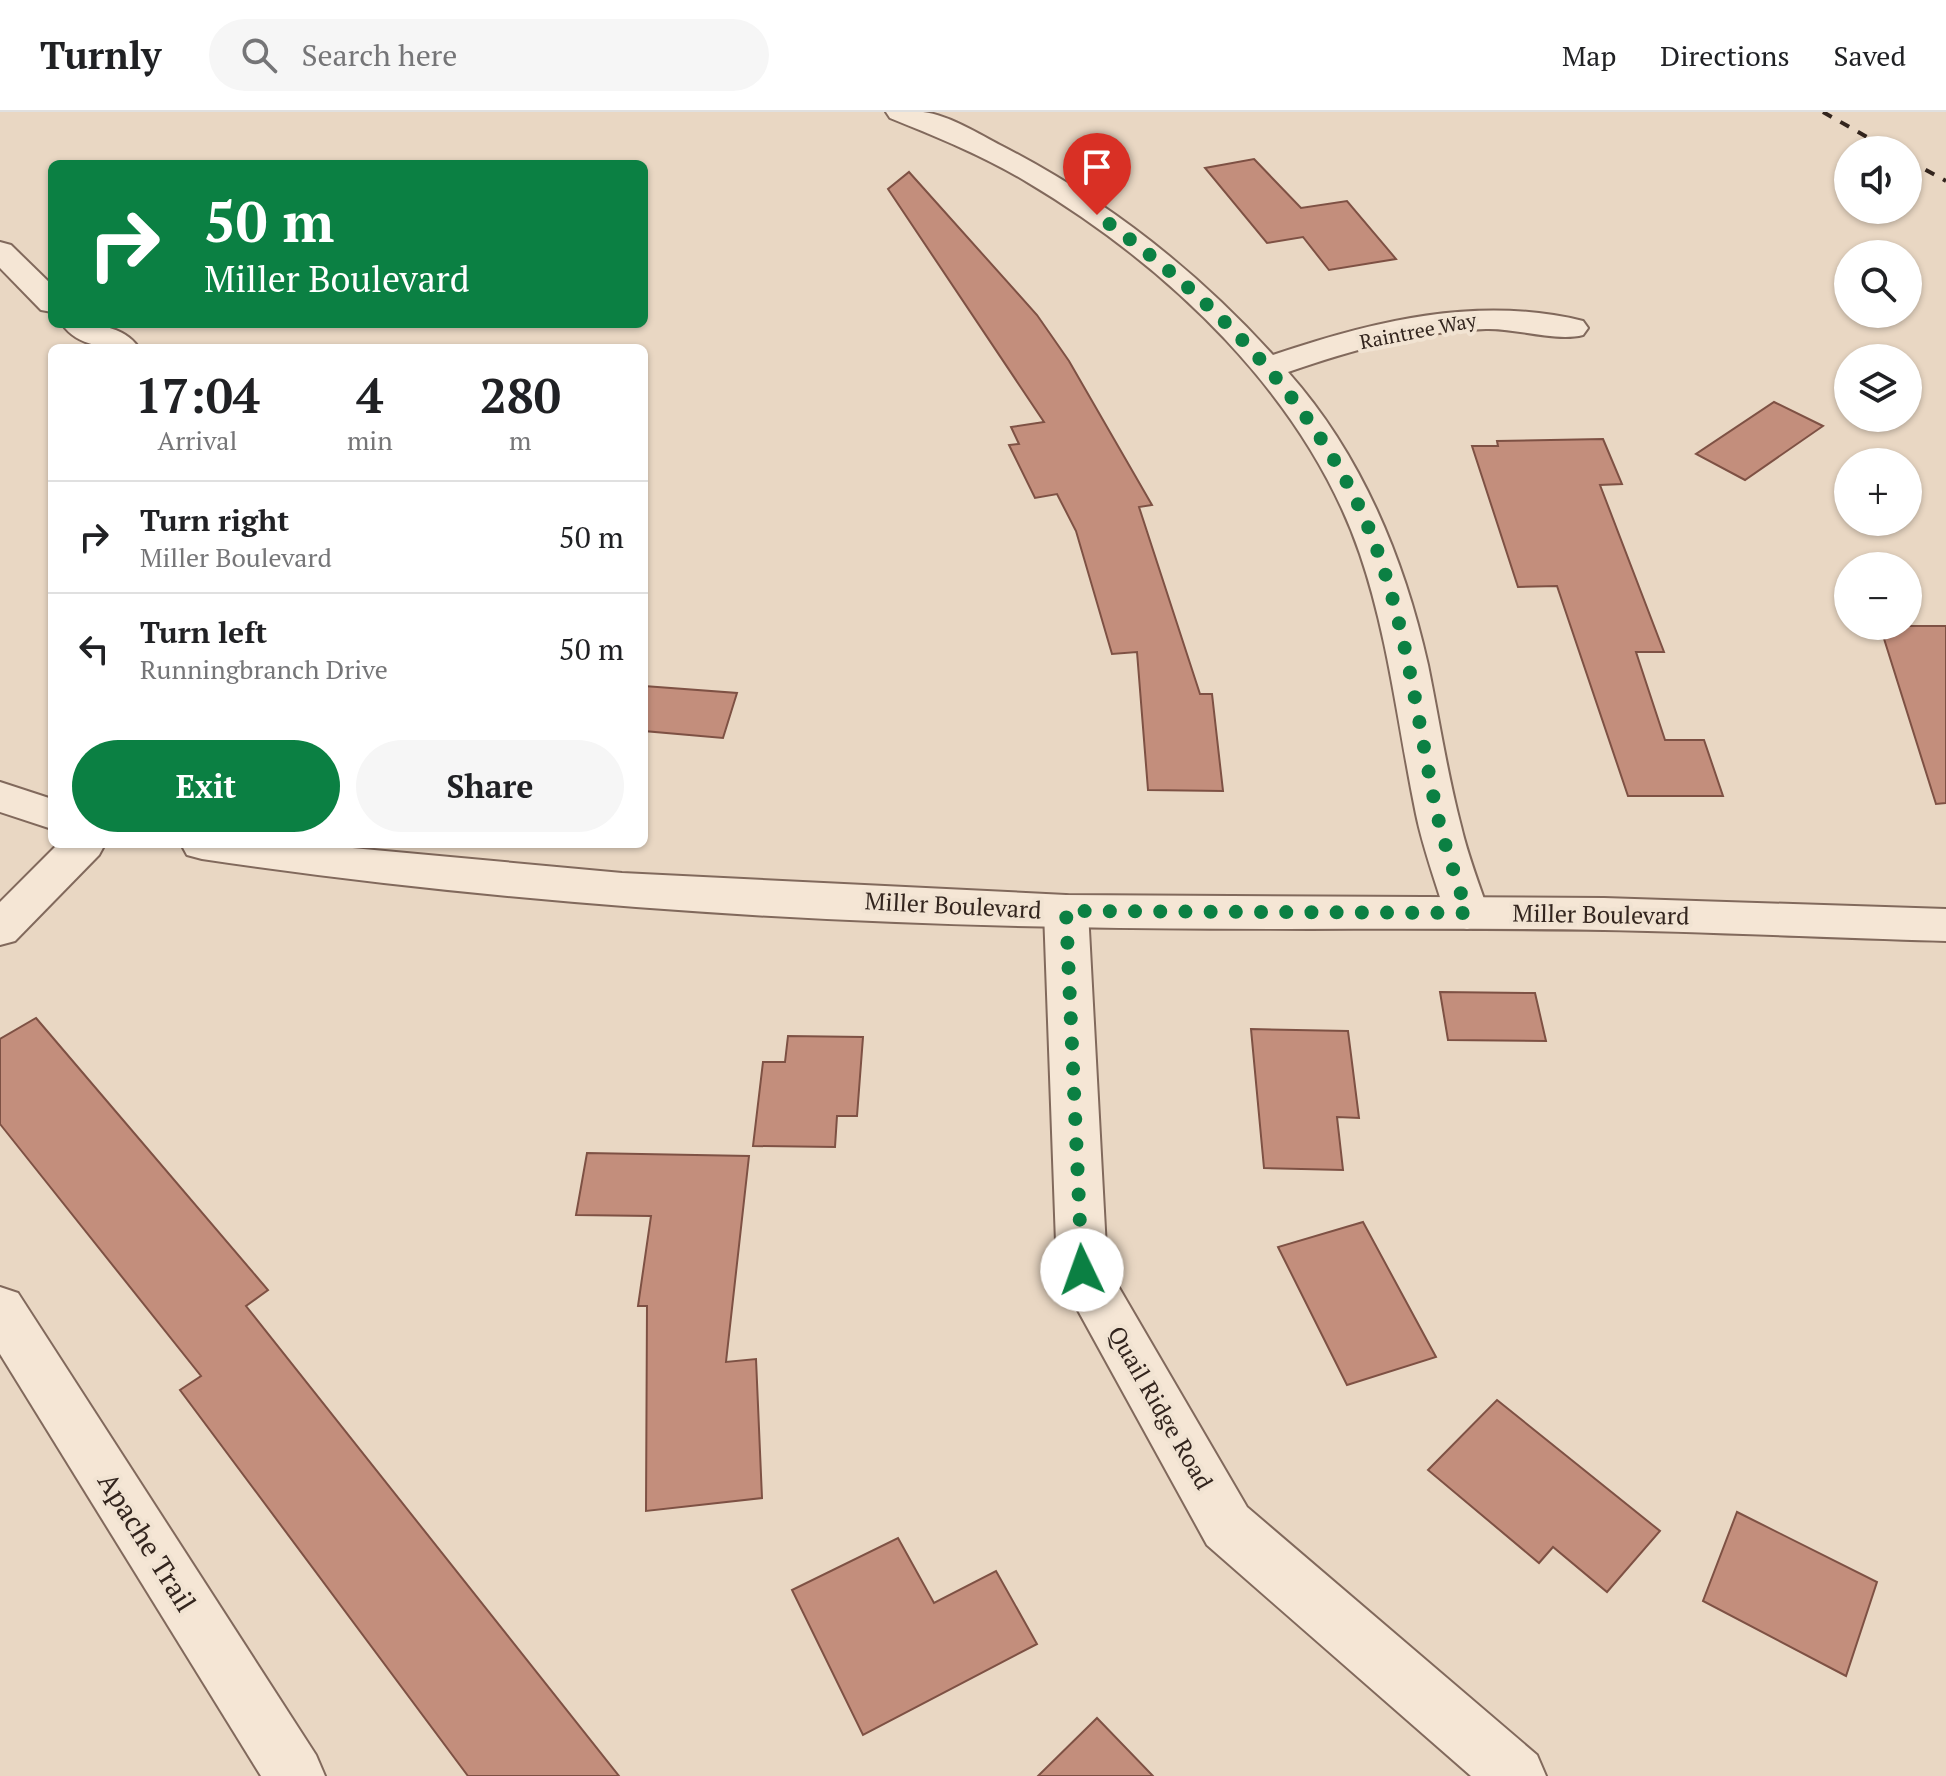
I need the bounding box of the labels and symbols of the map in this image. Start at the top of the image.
pin [1063,133,1131,215]
street label: Raintree Way [1357,306,1479,355]
street label: Miller Boulevard [864,884,1042,926]
street label: Miller Boulevard [1512,896,1690,932]
position arrow [1040,1228,1124,1312]
street label: Quail Ridge Road [1101,1320,1221,1495]
street label: Apache Trail [90,1465,205,1618]

